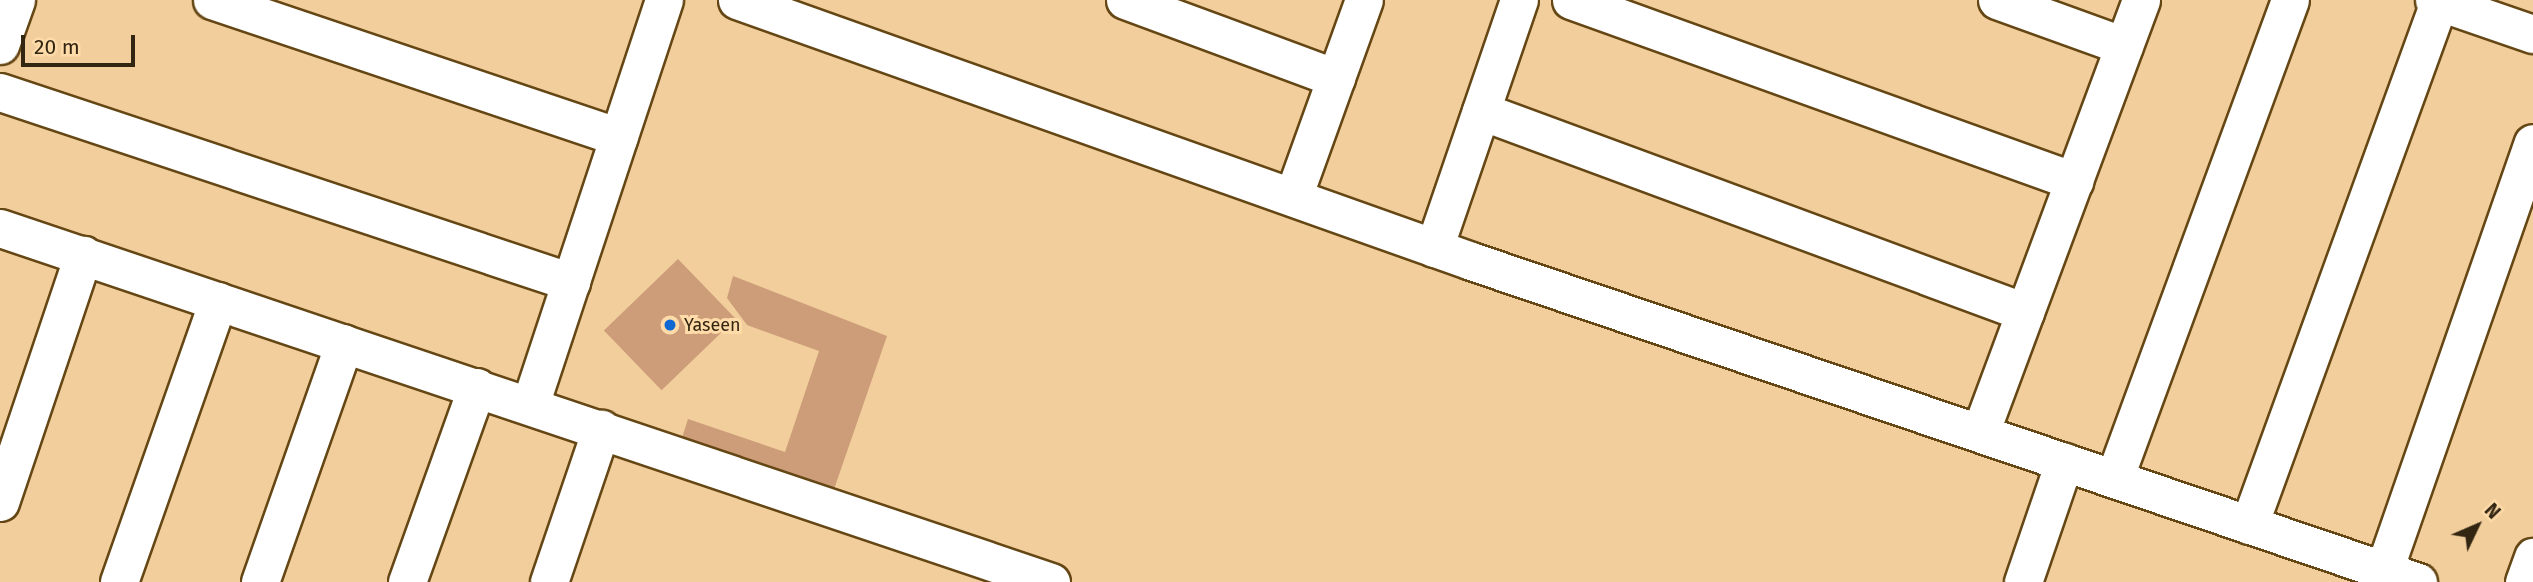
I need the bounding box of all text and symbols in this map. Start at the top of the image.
scale bar [24,21,138,65]
text: 20 m [34,34,80,60]
place label: Yaseen [684,314,741,336]
marker: Yaseen [662,317,678,333]
north arrow [2442,491,2512,561]
text: N [2480,499,2505,524]

